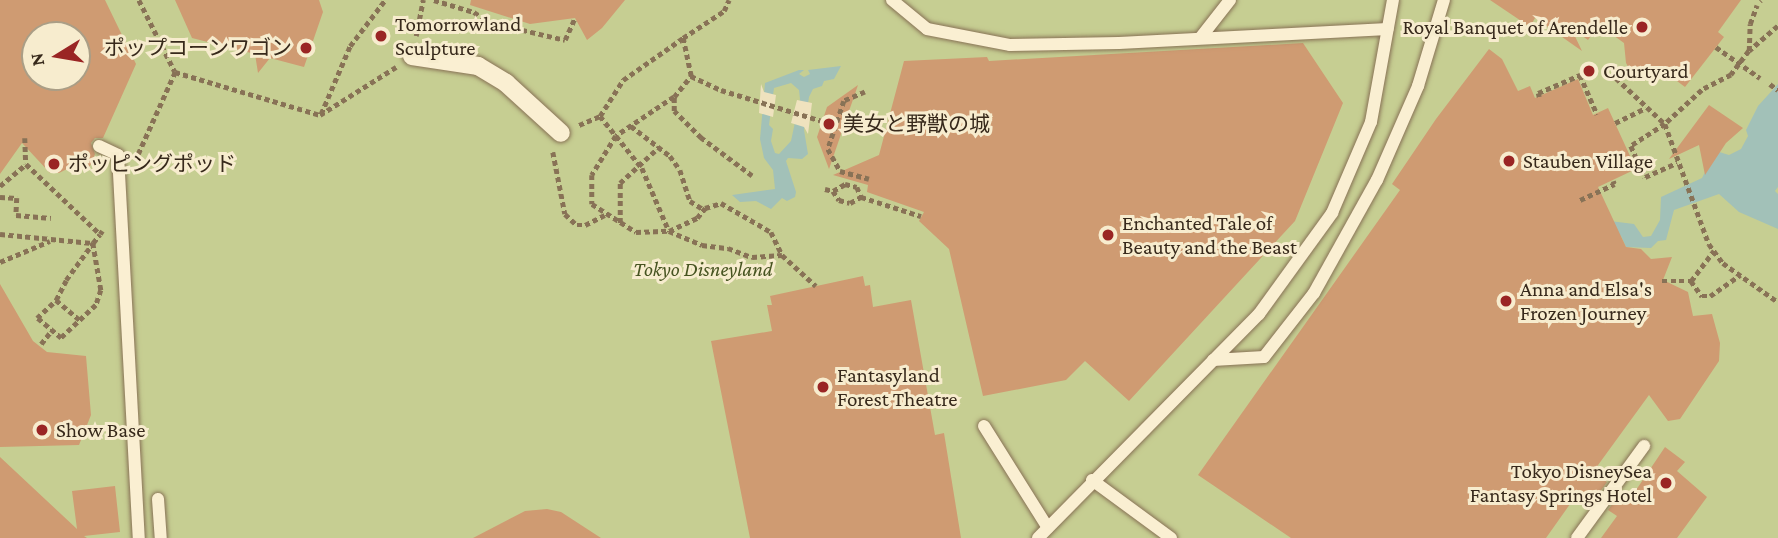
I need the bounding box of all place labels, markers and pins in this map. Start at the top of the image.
place label: Tomorrowland Sculpture [395,11,521,61]
place label: Royal Banquet of Arendelle [1402,14,1628,40]
marker: Royal Banquet of Arendelle [1634,19,1650,35]
marker: Tomorrowland Sculpture [373,28,389,44]
place label: ポップコーンワゴン [103,35,292,61]
marker: ポップコーンワゴン [298,40,314,56]
place label: Courtyard [1603,58,1688,84]
marker: Courtyard [1581,63,1597,79]
place label: 美女と野獣の城 [843,111,990,137]
marker: 美女と野獣の城 [821,116,837,132]
place label: Stauben Village [1523,148,1653,174]
place label: ポッピングポッド [68,151,236,177]
marker: Stauben Village [1501,153,1517,169]
marker: ポッピングポッド [46,156,62,172]
place label: Enchanted Tale of Beauty and the Beast [1122,210,1297,260]
marker: Enchanted Tale of Beauty and the Beast [1100,227,1116,243]
place label: Anna and Elsa's Frozen Journey [1520,276,1652,326]
marker: Anna and Elsa's Frozen Journey [1498,293,1514,309]
place label: Fantasyland Forest Theatre [837,362,958,412]
marker: Fantasyland Forest Theatre [815,379,831,395]
place label: Show Base [56,417,146,443]
marker: Show Base [34,422,50,438]
place label: Tokyo DisneySea Fantasy Springs Hotel [1470,458,1652,508]
marker: Tokyo DisneySea Fantasy Springs Hotel [1658,475,1674,491]

